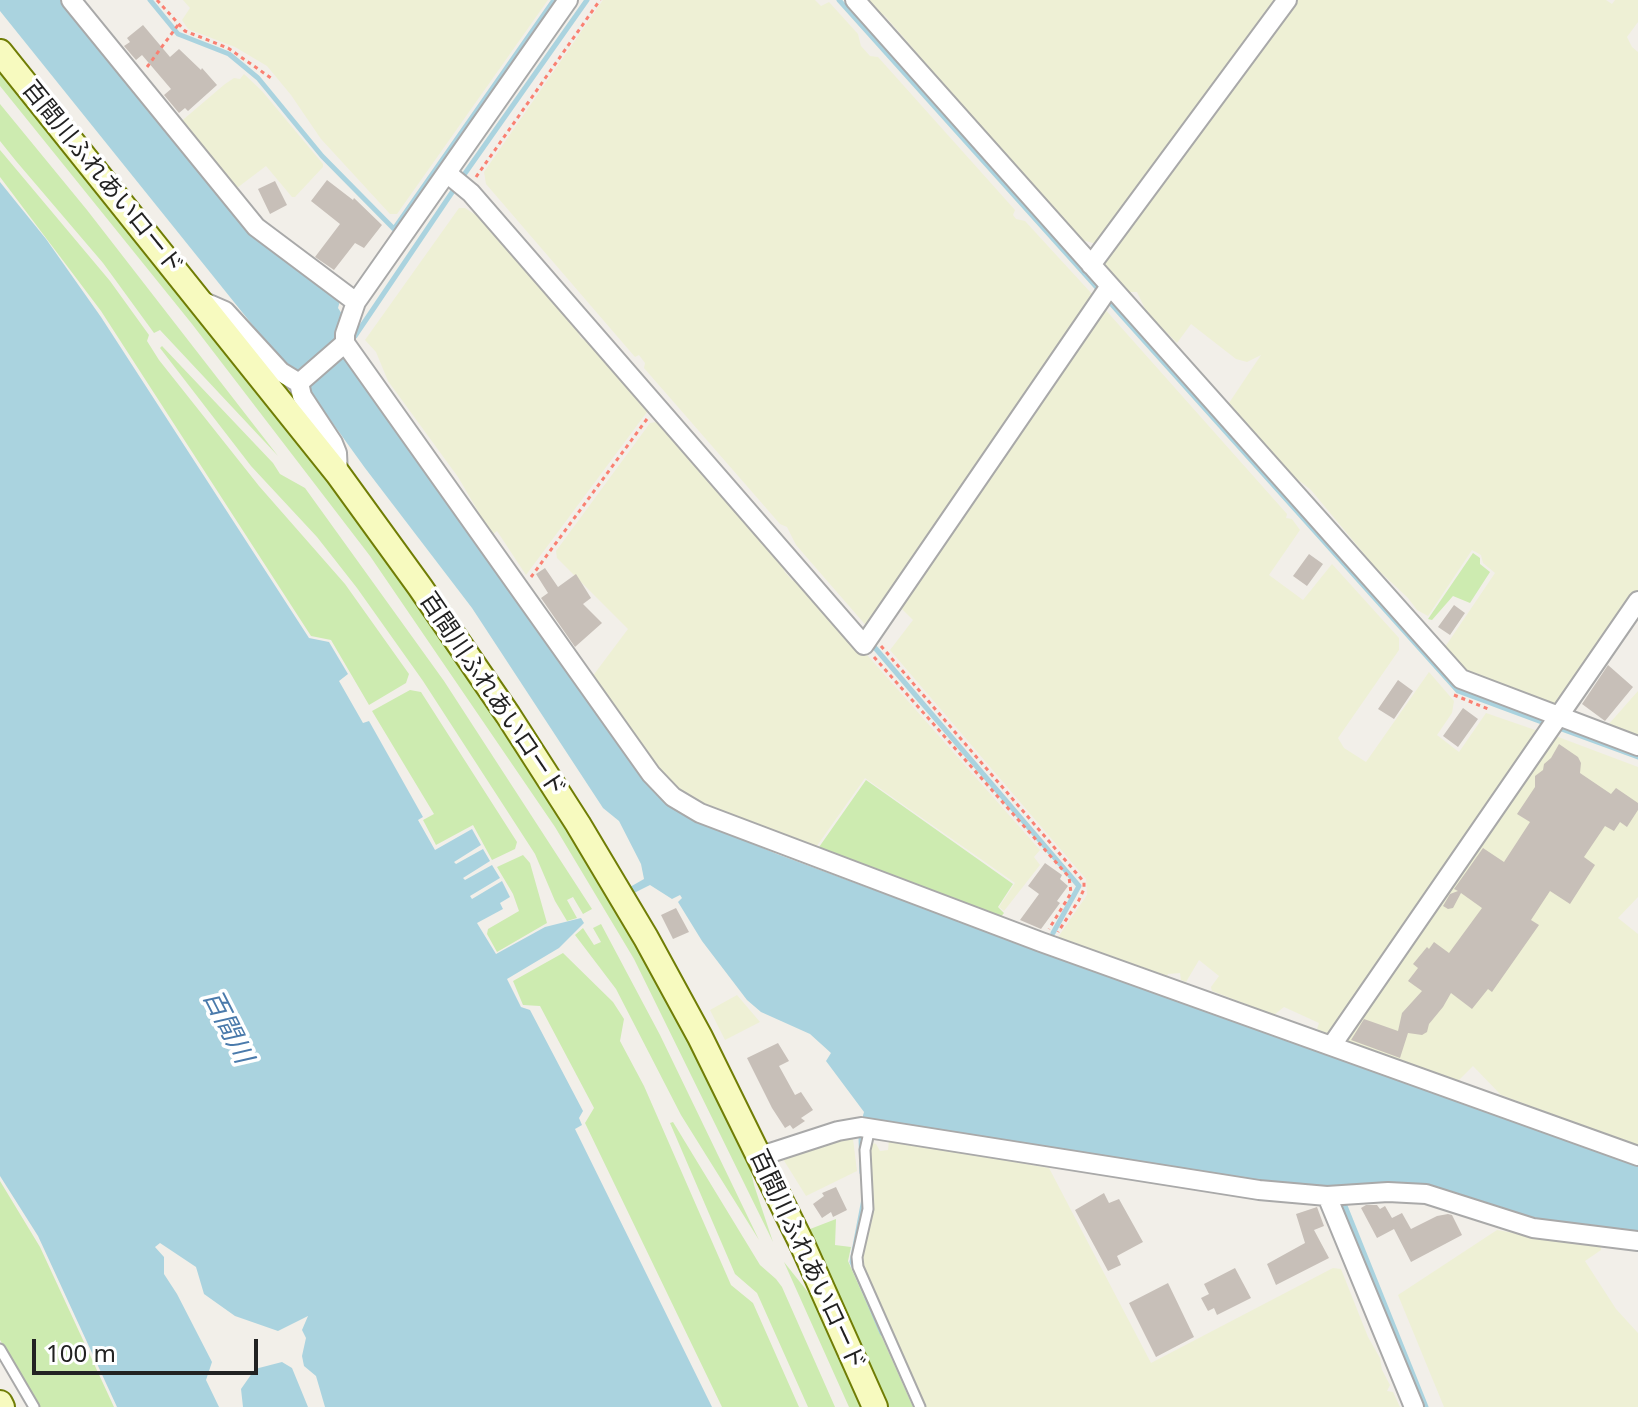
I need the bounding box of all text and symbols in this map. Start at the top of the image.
street label: 百間川ふれあいロード [15,76,189,280]
street label: 百間川ふれあいロード [413,587,571,803]
water label: 百間川 [195,985,259,1069]
street label: 百間川ふれあいロード [743,1145,871,1375]
scale bar [36,1323,262,1373]
text: 100 m [46,1336,116,1369]

